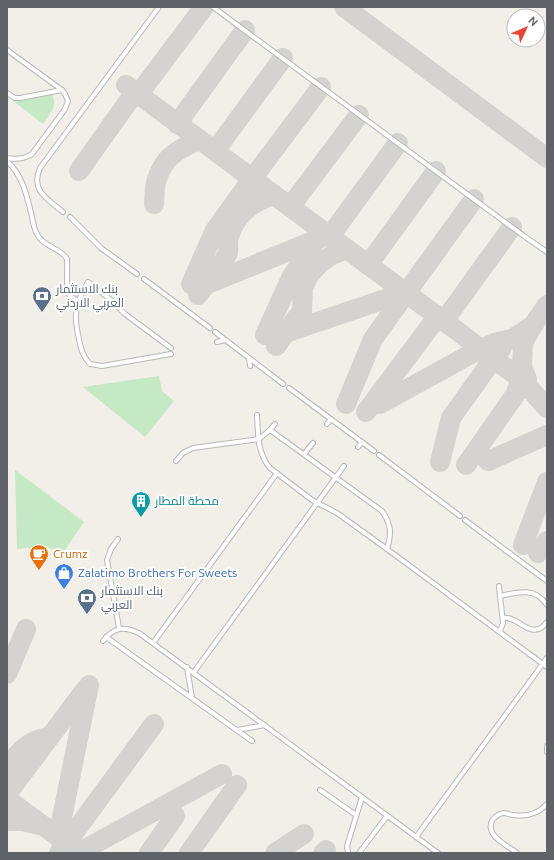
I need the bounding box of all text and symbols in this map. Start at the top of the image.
north arrow [506,8,546,48]
text: N [526,14,540,28]
place label: بنك الاستثمار العربي الاردني [55,282,124,313]
bank icon: بنك الاستثمار العربي الاردني [31,285,53,313]
building icon: محطة المطار [130,490,152,518]
place label: محطة المطار [154,494,219,508]
cafe icon: Crumz [28,543,50,571]
place label: Crumz [53,547,88,560]
shop icon: Zalatimo Brothers For Sweets [53,562,75,590]
place label: Zalatimo Brothers For Sweets [78,566,237,579]
place label: بنك الاستثمار العربي [100,584,163,615]
bank icon: بنك الاستثمار العربي [76,587,98,615]

